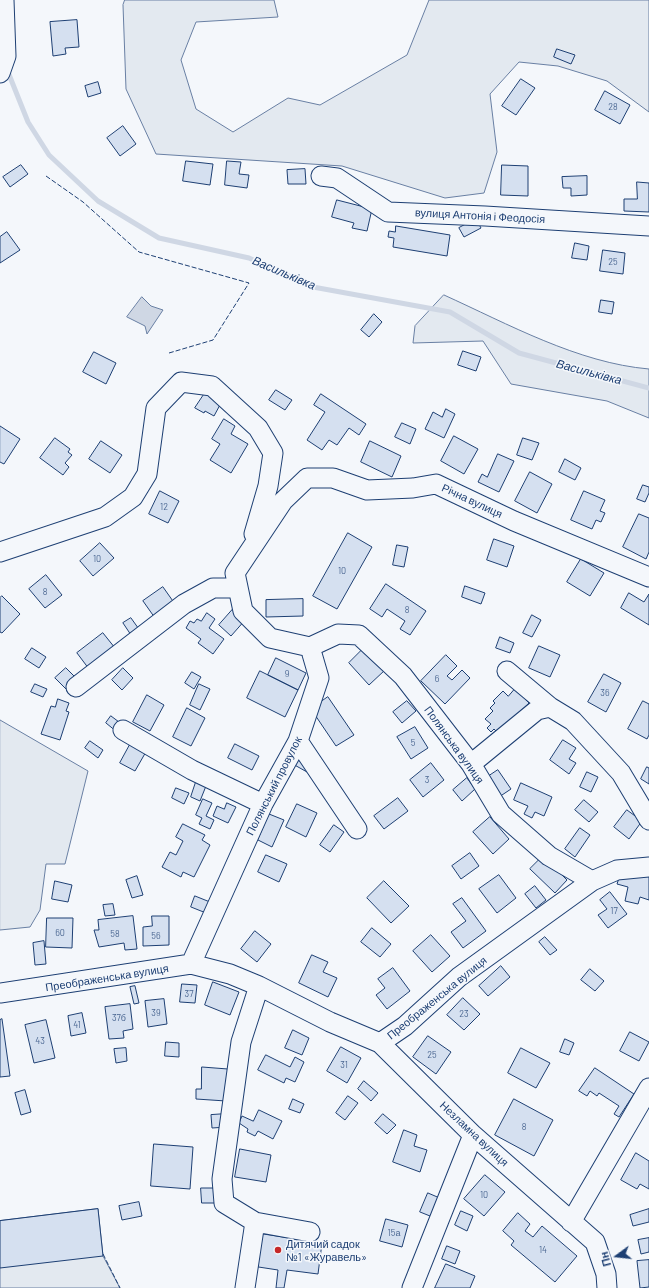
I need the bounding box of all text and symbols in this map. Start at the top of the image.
house number: 28 [608,102,618,112]
street label: вулиця Антонія і Феодосія [415,206,545,226]
water label: Васильківка [250,253,318,293]
house number: 25 [608,257,618,267]
water label: Васильківка [555,356,623,388]
street label: Річна вулиця [439,481,505,521]
house number: 12 [160,502,168,512]
house number: 10 [93,554,101,564]
house number: 10 [338,566,346,576]
house number: 8 [43,587,47,597]
house number: 8 [405,605,409,615]
house number: 9 [285,669,289,679]
house number: 6 [435,674,439,684]
house number: 36 [600,688,610,698]
street label: Полянська вулиця [421,704,487,786]
street label: Полянський провулок [243,734,305,838]
house number: 5 [411,738,415,748]
house number: 3 [425,775,429,785]
house number: 17 [610,906,618,916]
house number: 60 [55,928,65,938]
house number: 58 [110,929,120,939]
house number: 56 [151,931,161,941]
street label: Преображенська вулиця [384,954,490,1042]
street label: Преображенська вулиця [44,962,170,994]
house number: 37 [185,989,193,999]
house number: 39 [151,1008,161,1018]
house number: 23 [459,1009,469,1019]
house number: 37б [112,1013,126,1023]
house number: 41 [73,1020,81,1030]
house number: 43 [35,1036,45,1046]
house number: 25 [427,1050,437,1060]
house number: 31 [340,1060,348,1070]
street label: Незламна вулиця [437,1099,511,1169]
house number: 8 [522,1122,526,1132]
house number: 10 [480,1190,488,1200]
house number: 15а [388,1228,400,1238]
north arrow [597,1236,637,1276]
place label: Дитячий садок №1 «Журавель» [286,1237,367,1263]
marker: Дитячий садок №1 «Журавель» [273,1245,283,1255]
house number: 14 [539,1245,547,1255]
text: Пн [597,1251,613,1268]

